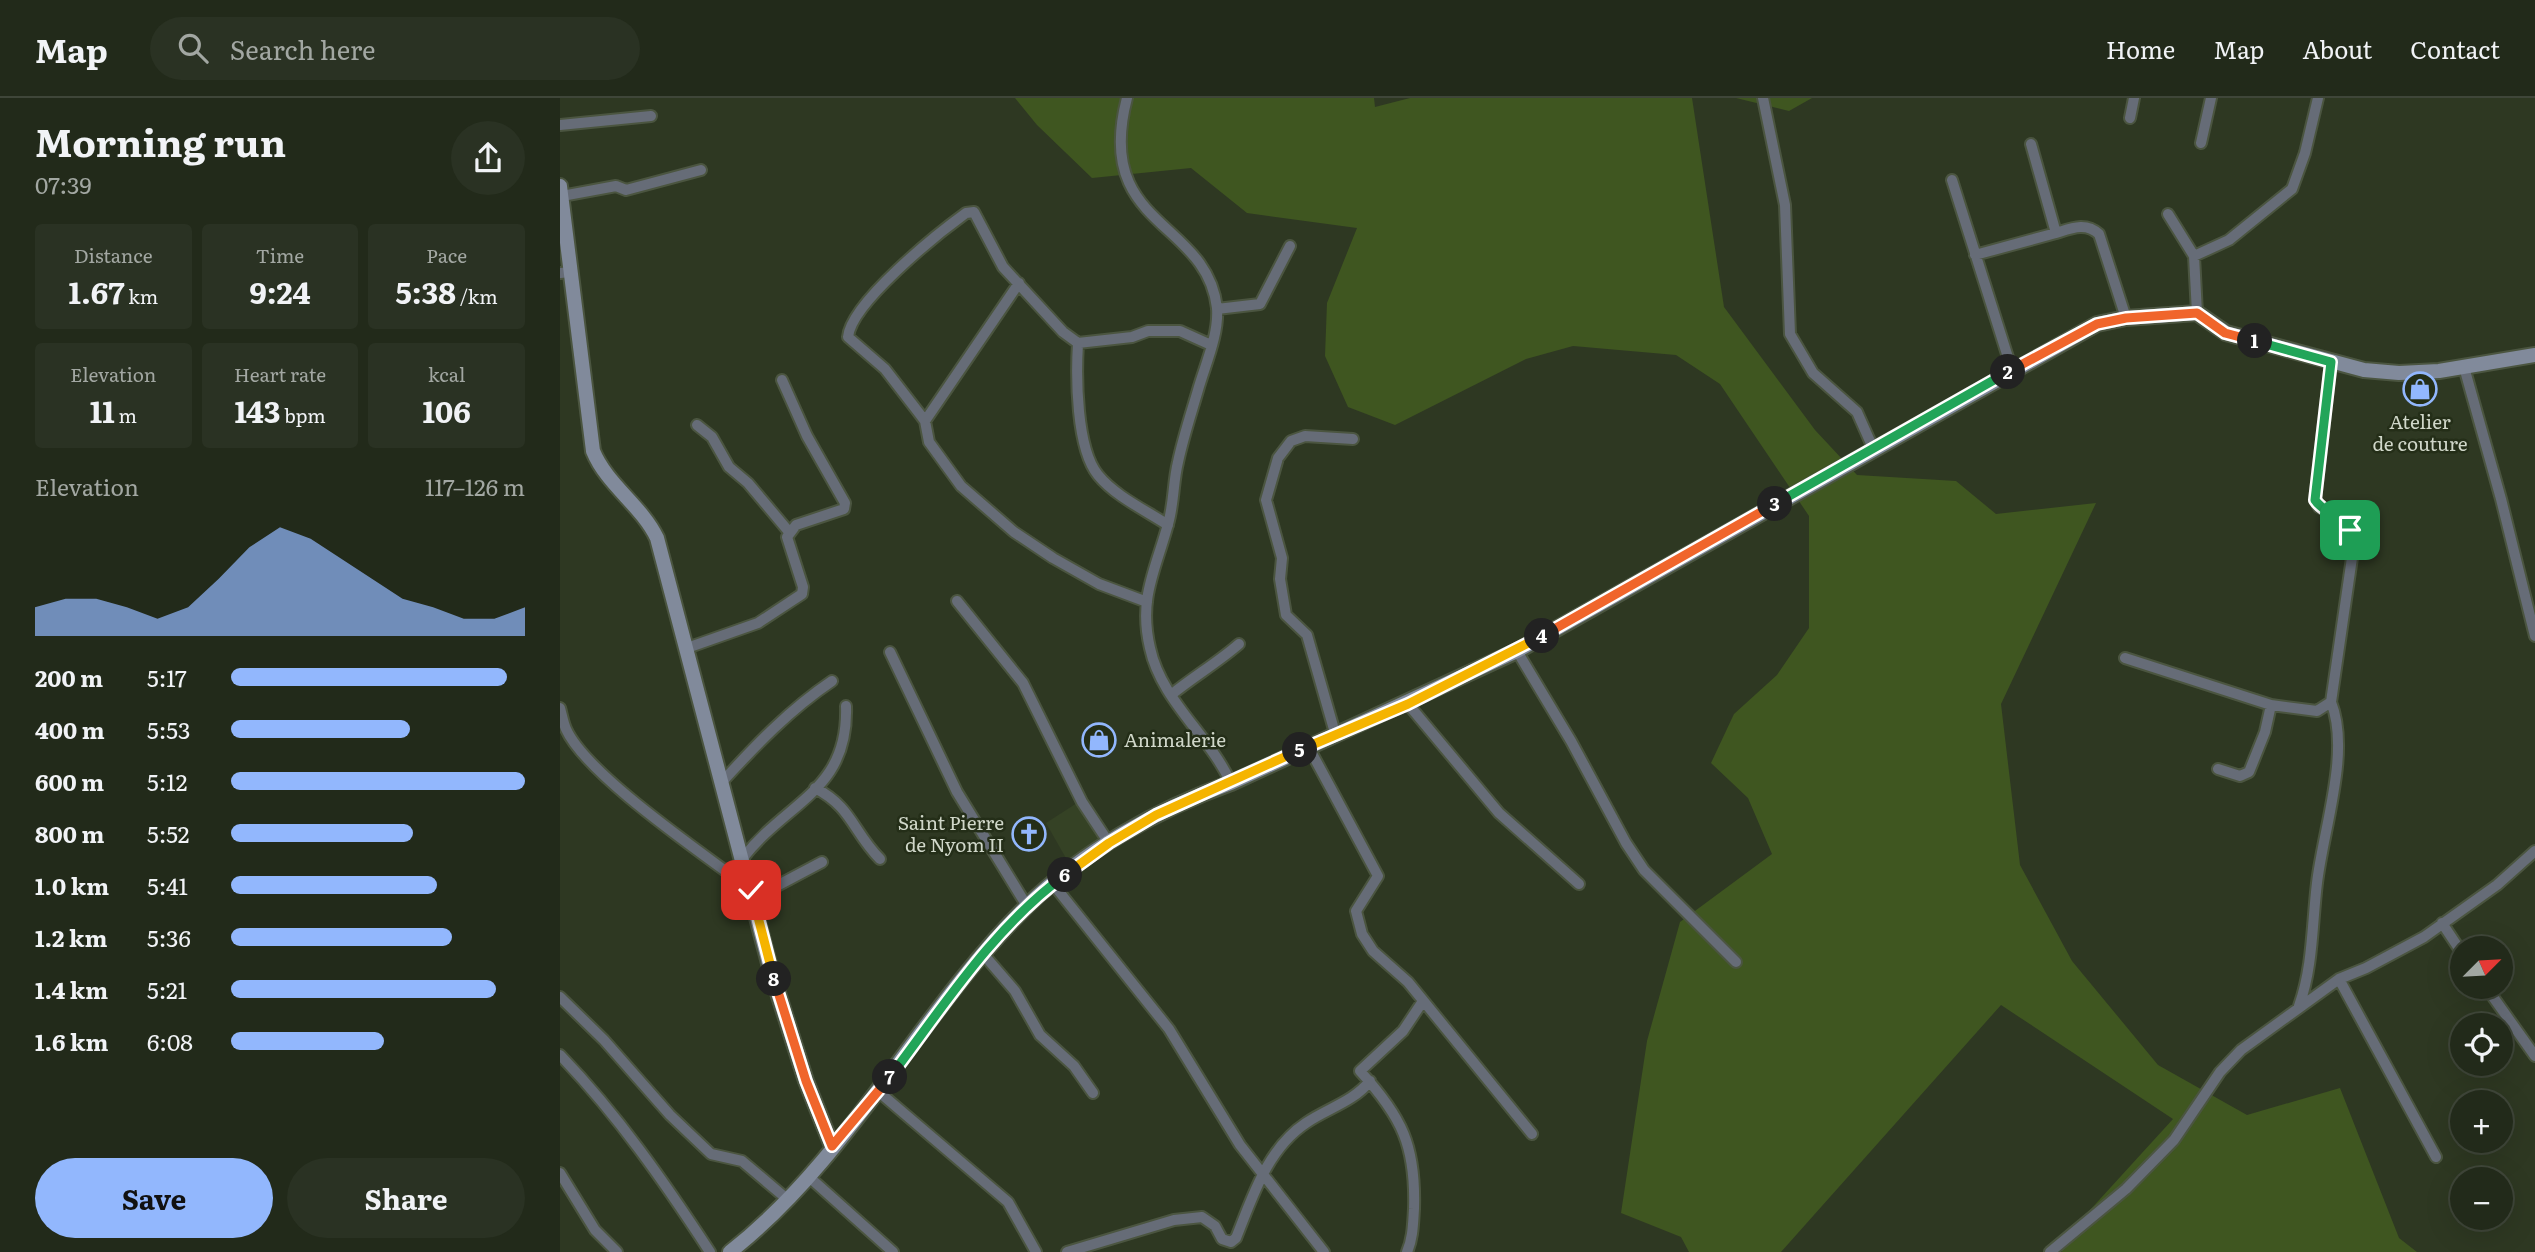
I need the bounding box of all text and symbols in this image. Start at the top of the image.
search box [150,17,640,80]
text: Map [35,24,108,73]
icon: search [174,29,212,67]
text: Search here [230,29,376,68]
text: Home [2106,31,2175,66]
text: Map [2213,31,2264,66]
text: About [2302,31,2372,66]
text: Contact [2410,31,2500,66]
text: Morning run [35,112,286,169]
button: share [451,121,525,195]
text: 07:39 [35,167,91,201]
text: Distance [74,241,153,269]
text: Time [256,241,304,269]
text: Pace [426,241,467,269]
text: 1.67 [68,269,124,313]
text: 9:24 [249,269,311,313]
text: 5:38 [396,269,456,313]
text: km [124,282,158,310]
text: /km [456,282,498,310]
pin: 1 [2238,324,2272,358]
text: 1 [2251,326,2258,354]
pin: 2 [1990,354,2026,390]
text: 2 [2002,357,2013,385]
text: Elevation [70,360,156,388]
text: Heart rate [234,360,326,388]
text: kcal [428,360,465,388]
shop icon: Atelier de couture [2401,370,2439,408]
text: 11 [90,388,115,432]
text: 143 [234,388,281,432]
text: 106 [422,388,471,432]
text: m [115,401,137,429]
text: bpm [281,401,326,429]
place label: Atelier de couture [2372,407,2468,457]
text: Elevation [35,469,139,503]
text: 117–126 m [425,469,525,503]
pin: 3 [1758,486,1792,522]
text: 3 [1769,489,1780,517]
pin [2320,500,2380,560]
icon: arrive [2331,511,2369,549]
pin: 4 [1524,618,1560,654]
text: 4 [1536,621,1547,649]
text: 200 m [35,660,103,694]
text: 5:17 [147,660,187,694]
text: 400 m [35,712,105,746]
text: 5:53 [147,712,191,746]
shop icon: Animalerie [1080,721,1118,759]
place label: Animalerie [1124,725,1226,753]
pin: 5 [1282,732,1318,768]
text: 5 [1294,735,1305,763]
text: 600 m [35,764,104,798]
text: 5:12 [147,764,187,798]
place label: Saint Pierre de Nyom II [898,808,1004,858]
church icon: Saint Pierre de Nyom II [1010,815,1048,853]
text: 800 m [35,816,104,850]
text: 5:52 [147,816,189,850]
pin: 6 [1048,858,1082,892]
pin [721,860,781,920]
text: 6 [1059,860,1070,888]
text: 1.0 km [35,868,109,902]
text: 5:41 [147,868,188,902]
icon: check [732,871,770,909]
text: 1.2 km [35,920,107,954]
text: 5:36 [147,920,191,954]
north arrow [2450,936,2513,999]
map controls [2450,936,2513,1230]
pin: 8 [756,962,792,996]
text: 8 [768,964,779,992]
text: 1.4 km [35,972,108,1006]
text: 5:21 [147,972,187,1006]
button: locate [2450,1013,2513,1076]
text: 1.6 km [35,1024,108,1058]
text: 6:08 [147,1024,193,1058]
pin: 7 [872,1060,908,1094]
text: 7 [884,1062,895,1090]
button: + [2450,1090,2513,1153]
button: Save [35,1158,273,1238]
button: Share [287,1158,525,1238]
button: − [2450,1167,2513,1230]

